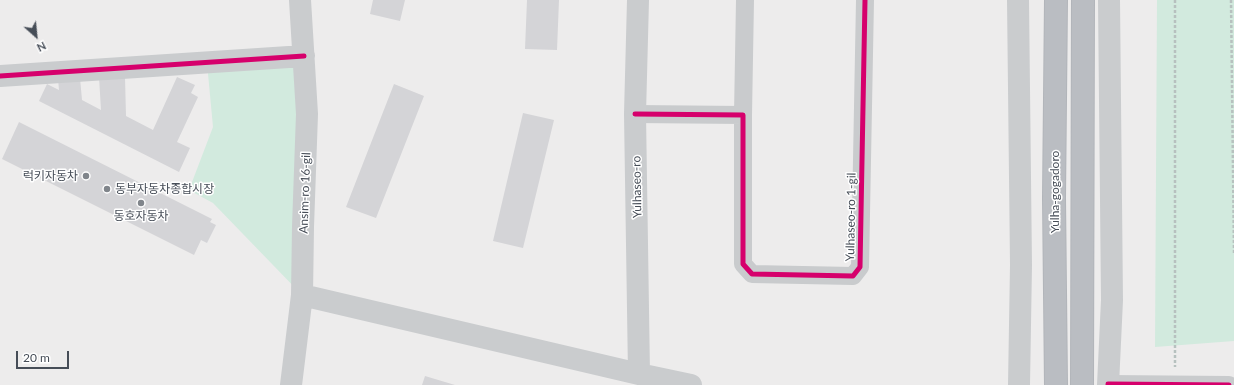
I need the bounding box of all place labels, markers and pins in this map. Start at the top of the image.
place label: 럭키자동차 [23,169,78,183]
marker: 럭키자동차 [81,171,91,181]
place label: 동부자동차종합시장 [115,182,214,196]
marker: 동부자동차종합시장 [102,184,112,194]
marker: 동호자동차 [136,198,146,208]
place label: 동호자동차 [113,209,169,223]

